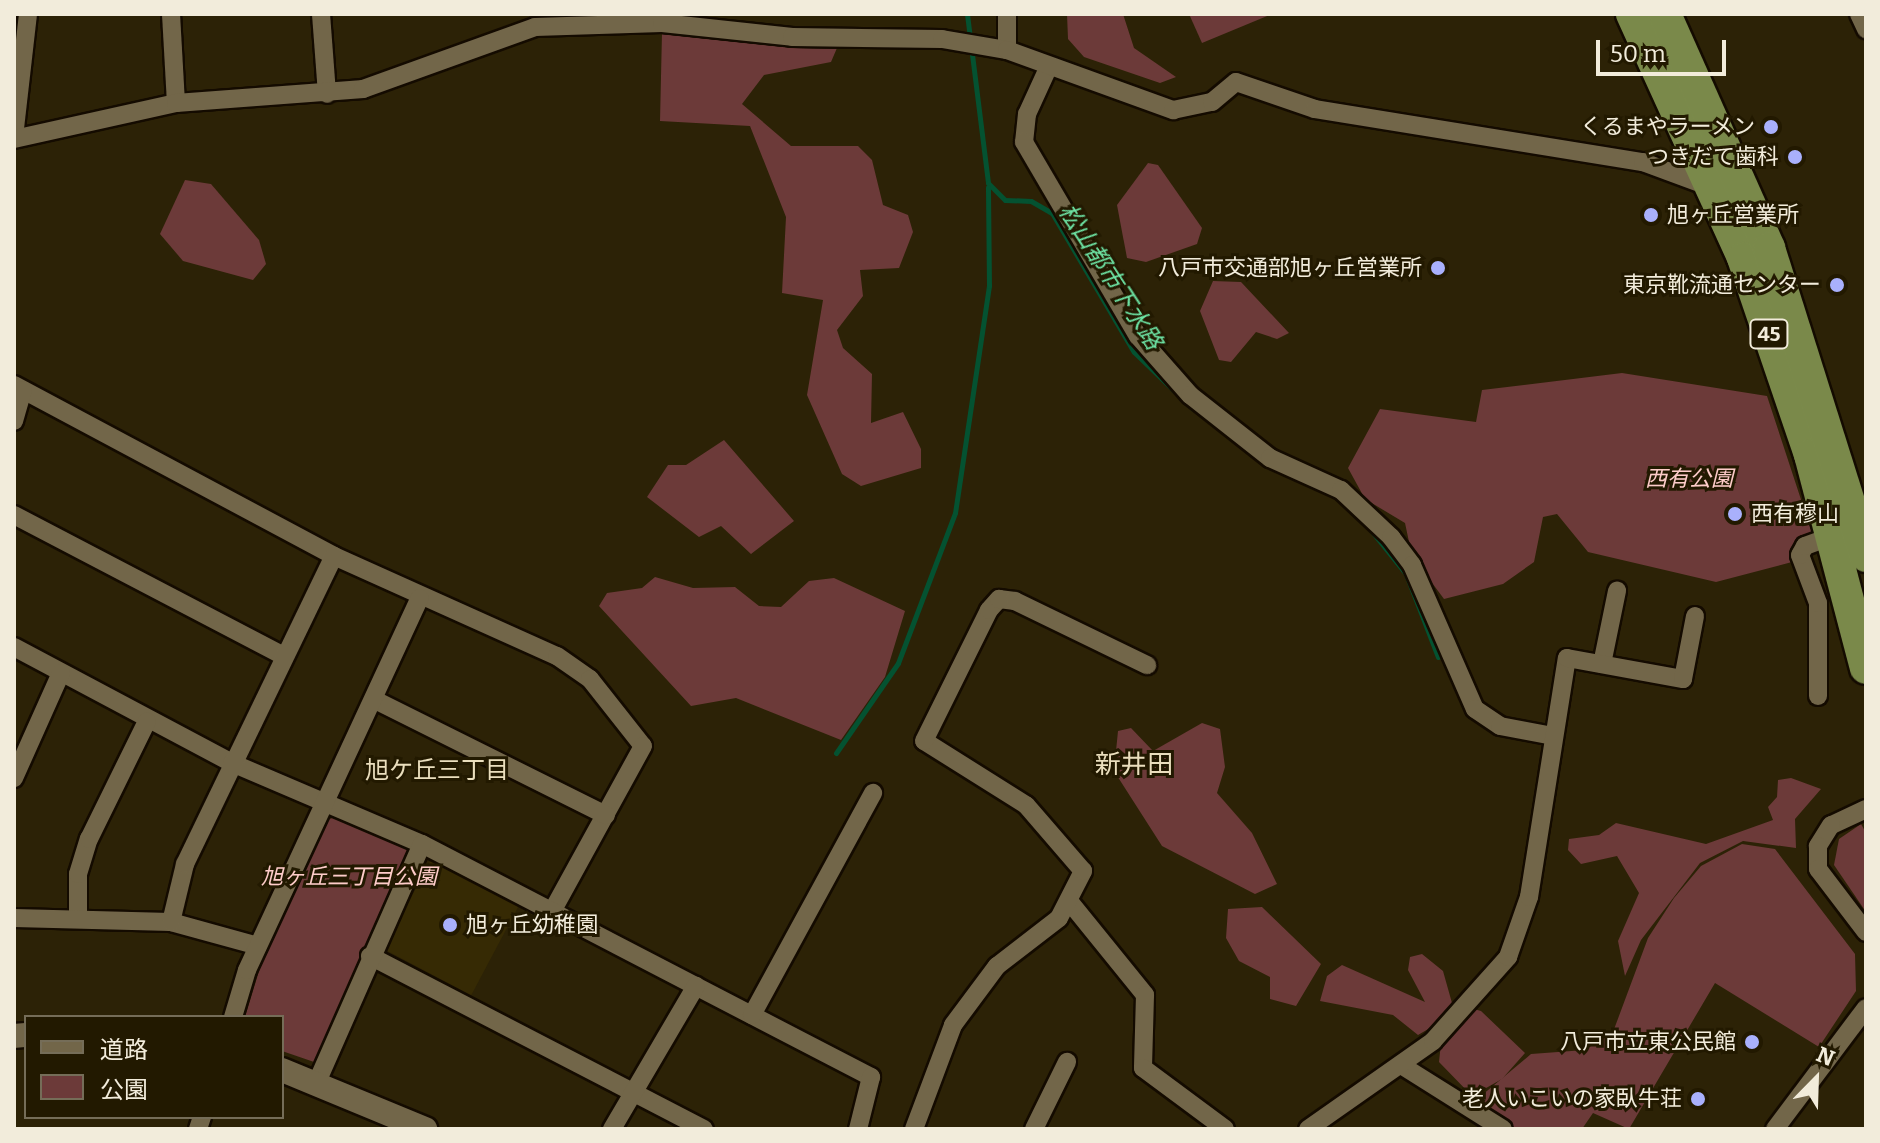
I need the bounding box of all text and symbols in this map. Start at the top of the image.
scale bar [1600,24,1730,74]
text: 50 m [1610,40,1666,68]
place label: くるまやラーメン [1579,114,1755,140]
marker: くるまやラーメン [1762,118,1780,136]
place label: つきだて歯科 [1647,144,1779,170]
marker: つきだて歯科 [1786,148,1804,166]
water label: 松山都市下水路 [1052,199,1168,355]
place label: 旭ヶ丘営業所 [1667,202,1799,228]
marker: 旭ヶ丘営業所 [1642,206,1660,224]
place label: 八戸市交通部旭ヶ丘営業所 [1158,255,1422,281]
marker: 八戸市交通部旭ヶ丘営業所 [1429,259,1447,277]
place label: 東京靴流通センター [1623,272,1821,298]
marker: 東京靴流通センター [1828,276,1846,294]
road number: 45 [1749,318,1789,350]
park label: 西有公園 [1645,466,1733,492]
place label: 西有穆山 [1751,501,1839,527]
marker: 西有穆山 [1726,505,1744,523]
district label: 新井田 [1095,749,1173,781]
district label: 旭ケ丘三丁目 [365,757,509,785]
park label: 旭ヶ丘三丁目公園 [261,864,437,890]
place label: 旭ヶ丘幼稚園 [466,912,598,938]
marker: 旭ヶ丘幼稚園 [441,916,459,934]
legend [24,1015,284,1119]
place label: 八戸市立東公民館 [1560,1029,1736,1055]
marker: 八戸市立東公民館 [1743,1033,1761,1051]
text: 道路 [100,1036,148,1064]
north arrow [1776,1039,1856,1119]
text: N [1812,1041,1839,1072]
text: 公園 [100,1076,148,1104]
place label: 老人いこいの家臥牛荘 [1462,1086,1682,1112]
marker: 老人いこいの家臥牛荘 [1689,1090,1707,1108]

